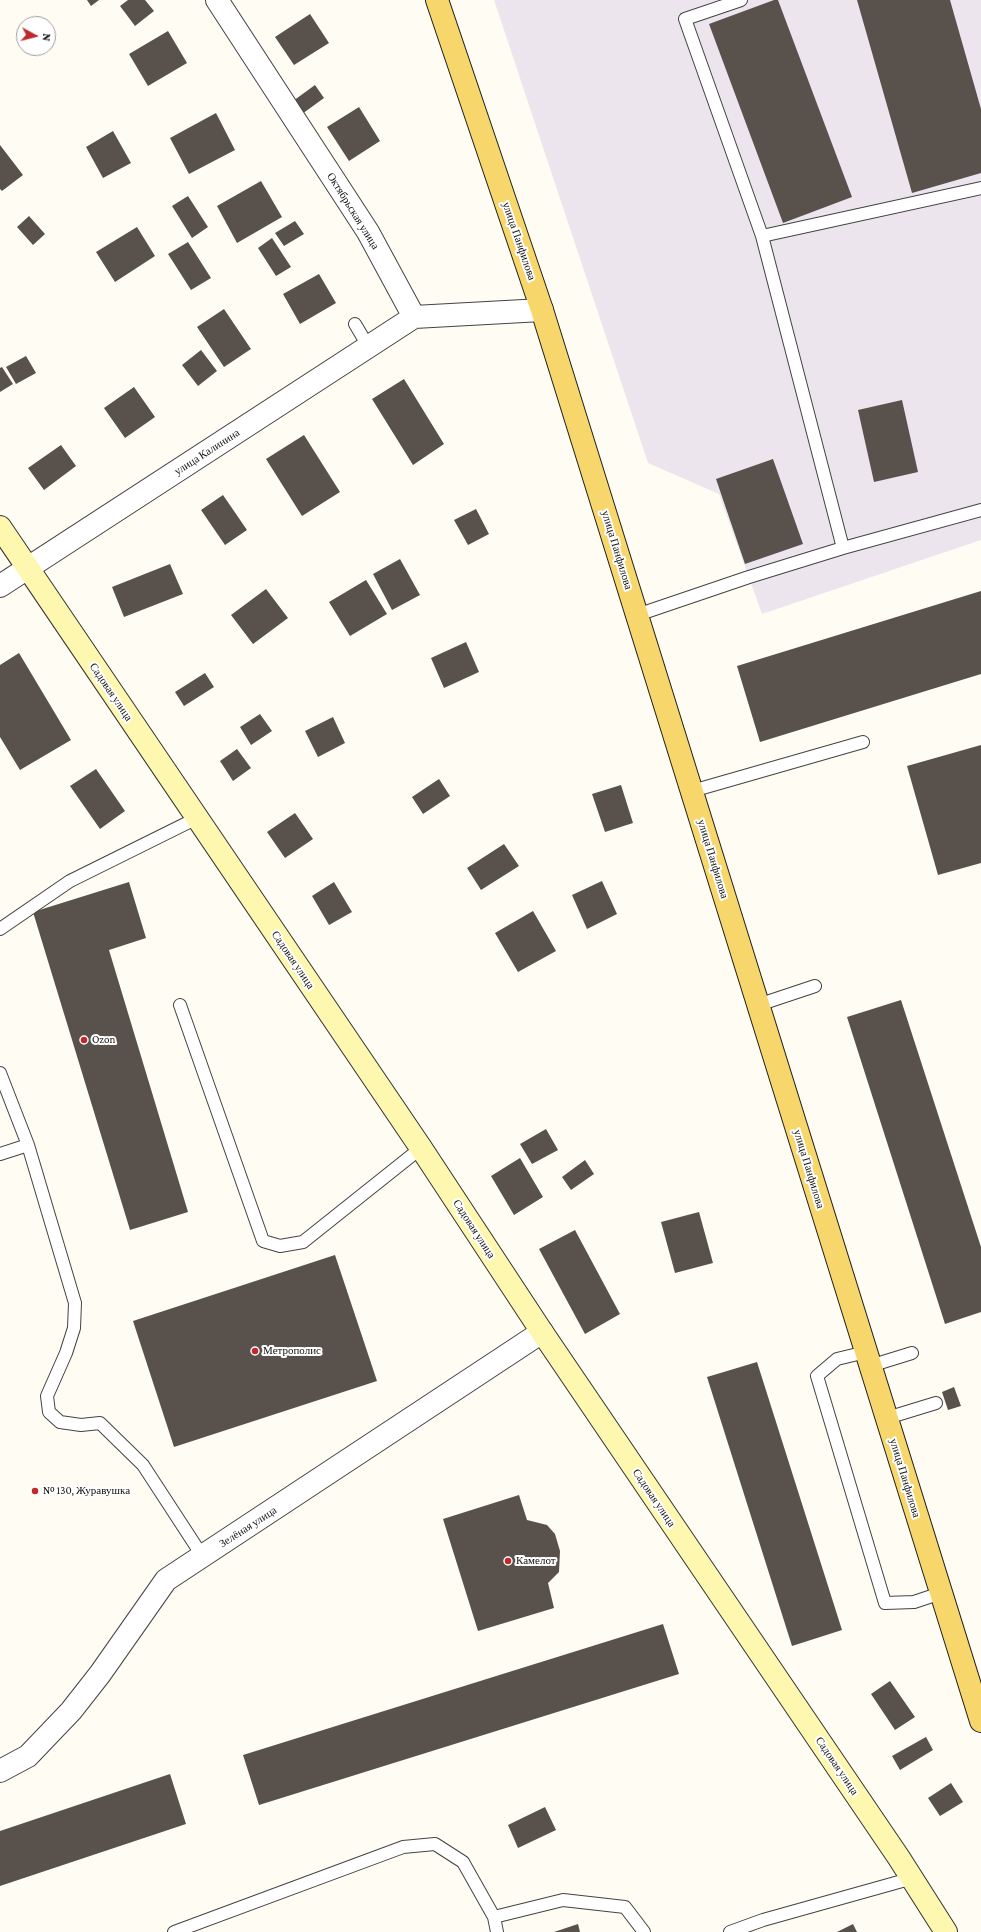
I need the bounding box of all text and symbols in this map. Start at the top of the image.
north arrow [16,16,56,56]
text: N [41,33,53,42]
street label: Октябрьская улица [324,170,382,252]
street label: улица Панфилова [499,200,539,282]
street label: улица Калинина [172,426,242,478]
street label: улица Панфилова [599,509,635,591]
street label: Садовая улица [87,660,135,724]
street label: улица Панфилова [695,818,731,900]
street label: Садовая улица [269,928,317,992]
place label: Ozon [92,1033,115,1047]
marker: Ozon [79,1035,89,1045]
street label: улица Панфилова [791,1128,827,1210]
street label: Садовая улица [450,1197,498,1261]
place label: Метрополис [263,1344,321,1358]
marker: Метрополис [250,1346,260,1356]
street label: улица Панфилова [887,1437,923,1519]
street label: Садовая улица [630,1466,678,1530]
place label: № 130, Журавушка [43,1484,130,1498]
marker: № 130, Журавушка [30,1486,40,1496]
street label: Зелёная улица [217,1504,279,1550]
place label: Камелот [516,1554,556,1568]
marker: Камелот [503,1556,513,1566]
street label: Садовая улица [813,1734,861,1798]

